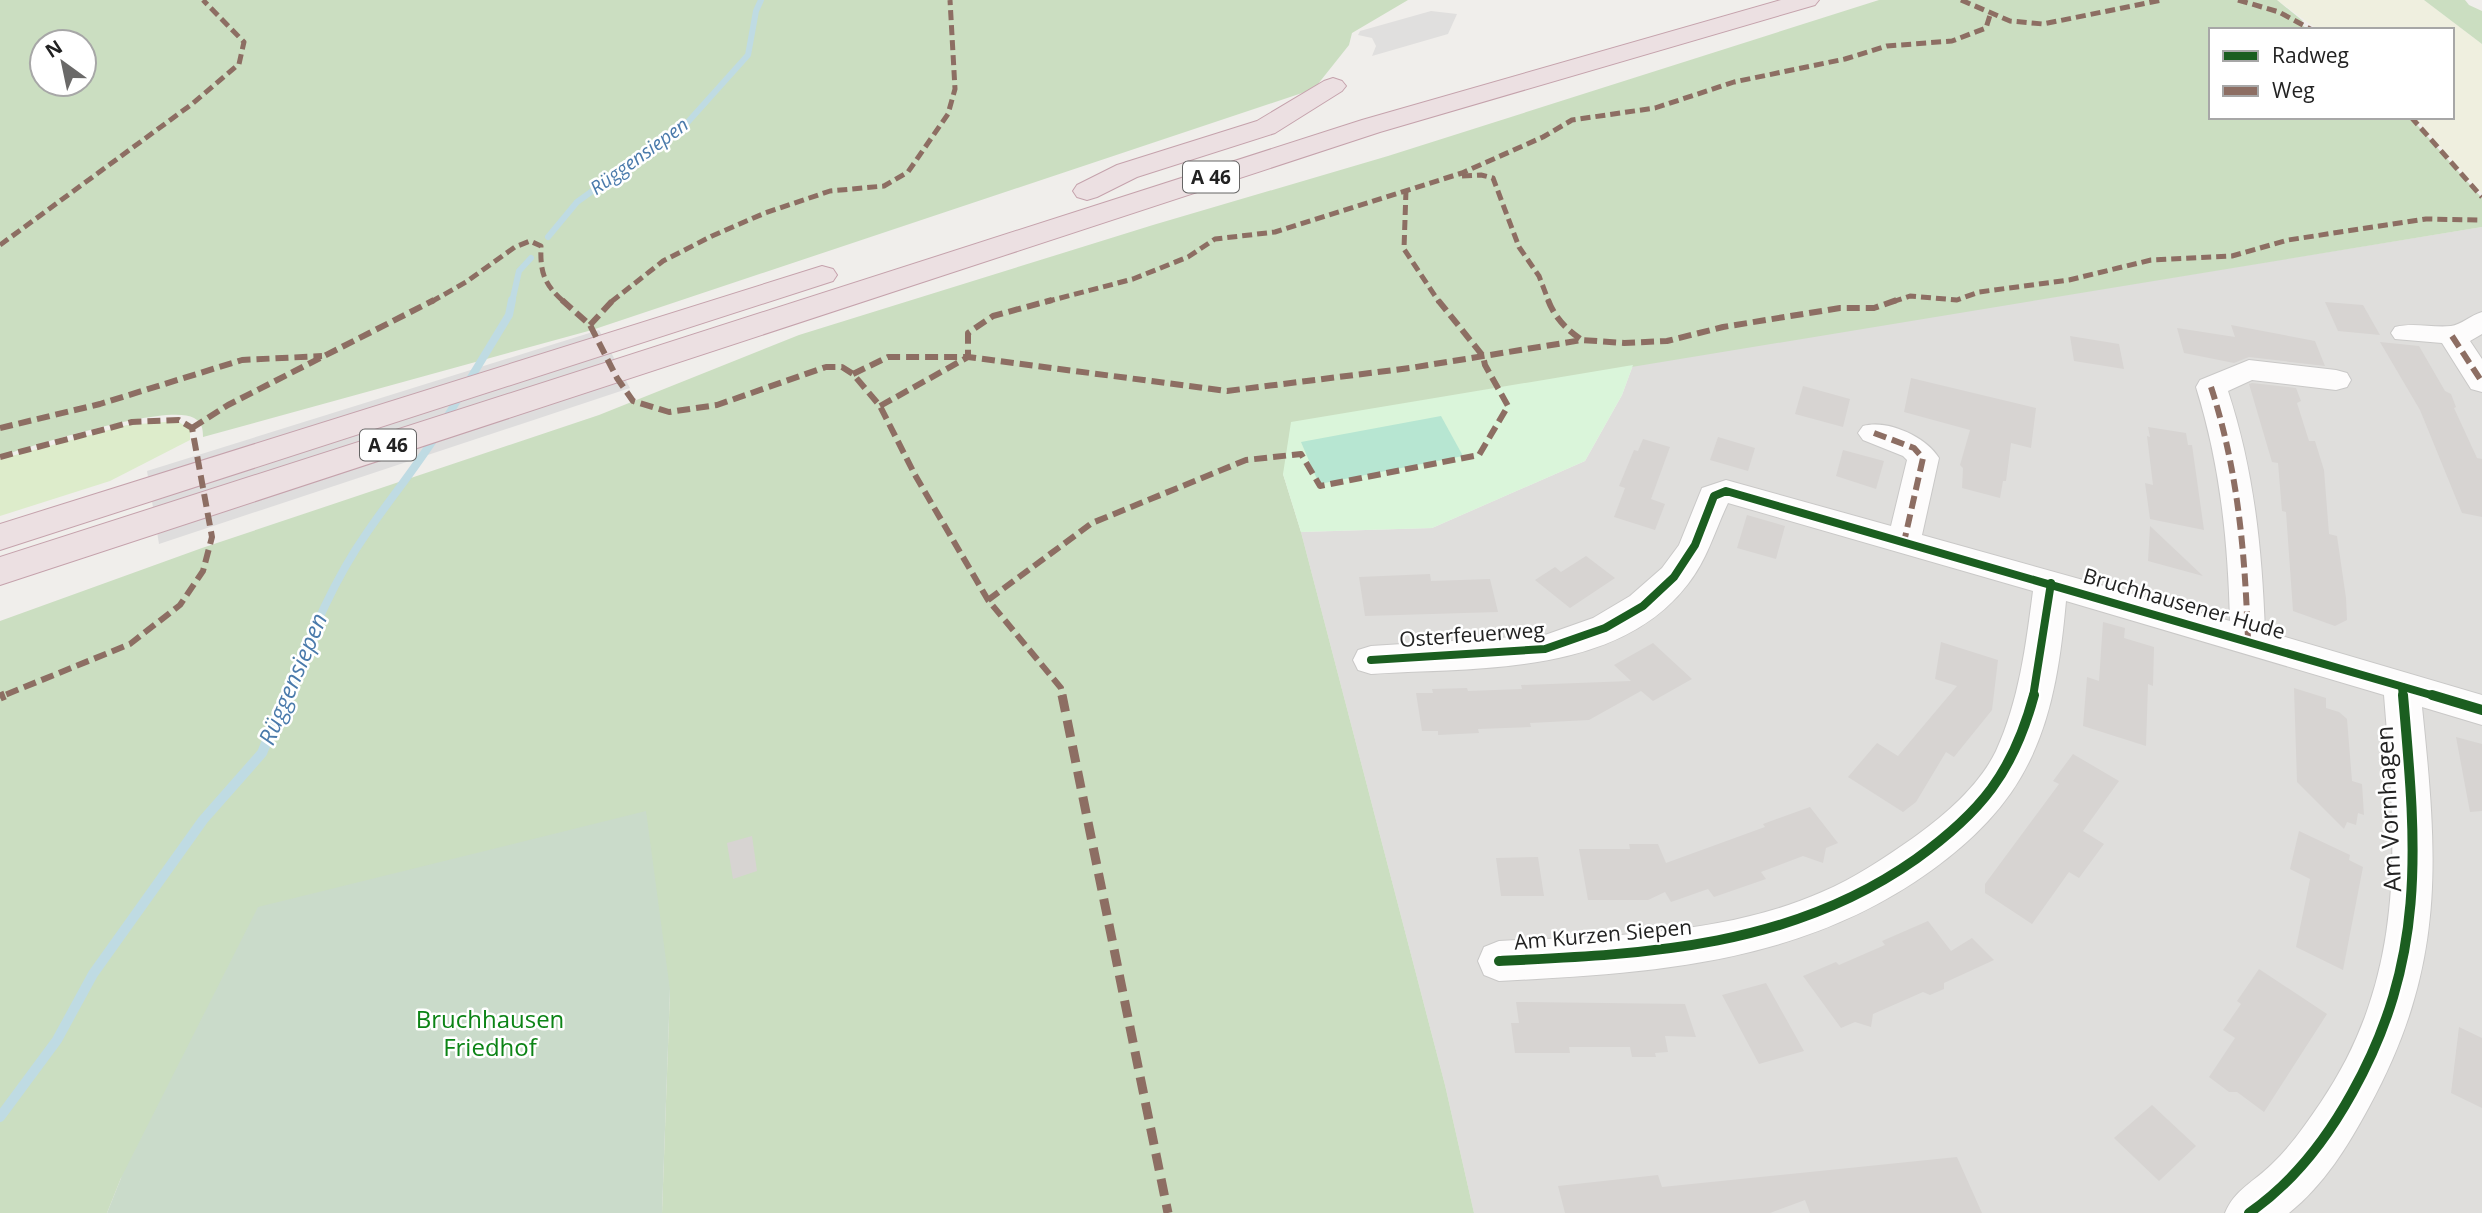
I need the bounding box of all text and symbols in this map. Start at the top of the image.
north arrow [28,28,98,98]
legend [2209,28,2454,119]
text: N [40,34,67,64]
text: Radweg [2272,41,2349,69]
text: Weg [2272,76,2315,104]
water label: Rüggensiepen [585,111,693,201]
road number: A 46 [1183,162,1239,192]
road number: A 46 [360,430,416,460]
street label: Bruchhausener Hude [2080,561,2289,645]
water label: Rüggensiepen [250,608,334,749]
street label: Osterfeuerweg [1398,615,1546,653]
street label: Am Vornhagen [2367,725,2408,893]
street label: Am Kurzen Siepen [1513,912,1693,956]
park label: Bruchhausen Friedhof [416,1002,564,1063]

